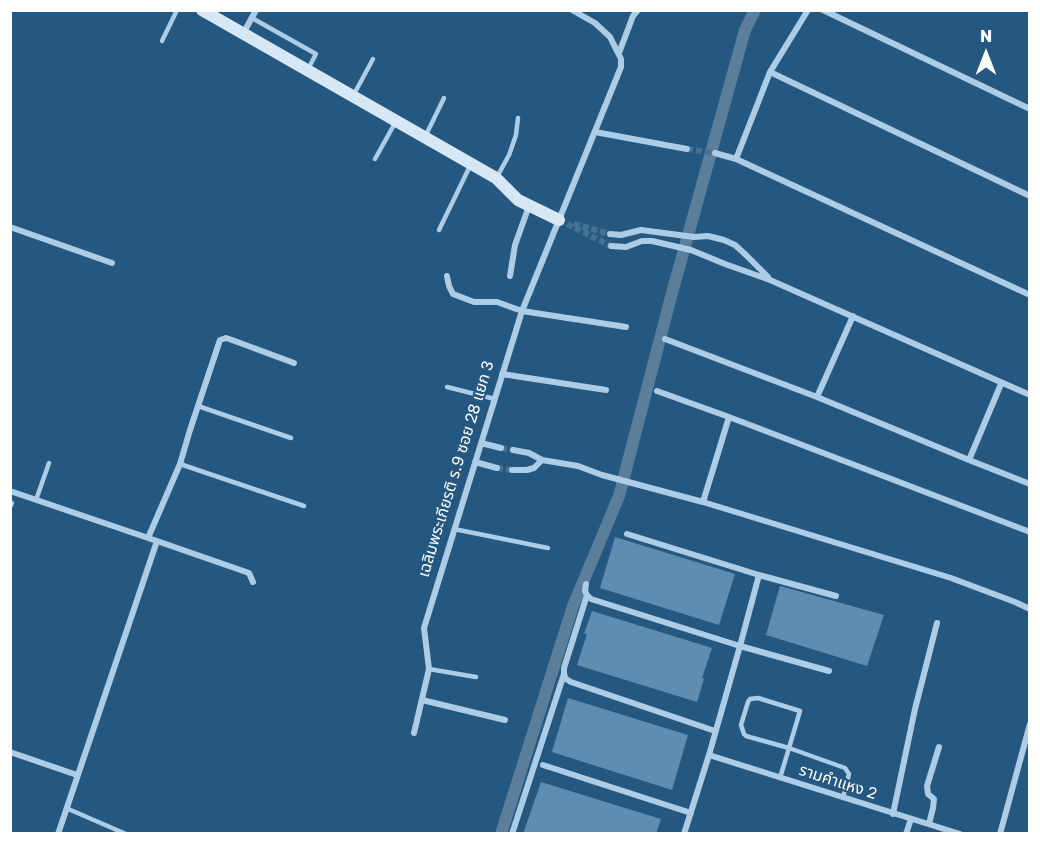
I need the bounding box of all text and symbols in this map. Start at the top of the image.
north arrow [956,24,1016,84]
text: N [980,26,992,46]
street label: เฉลิมพระเกียรติ ร.9 ซอย 28 แยก 3 [414,358,498,580]
street label: รามคำแหง 2 [797,760,879,804]

